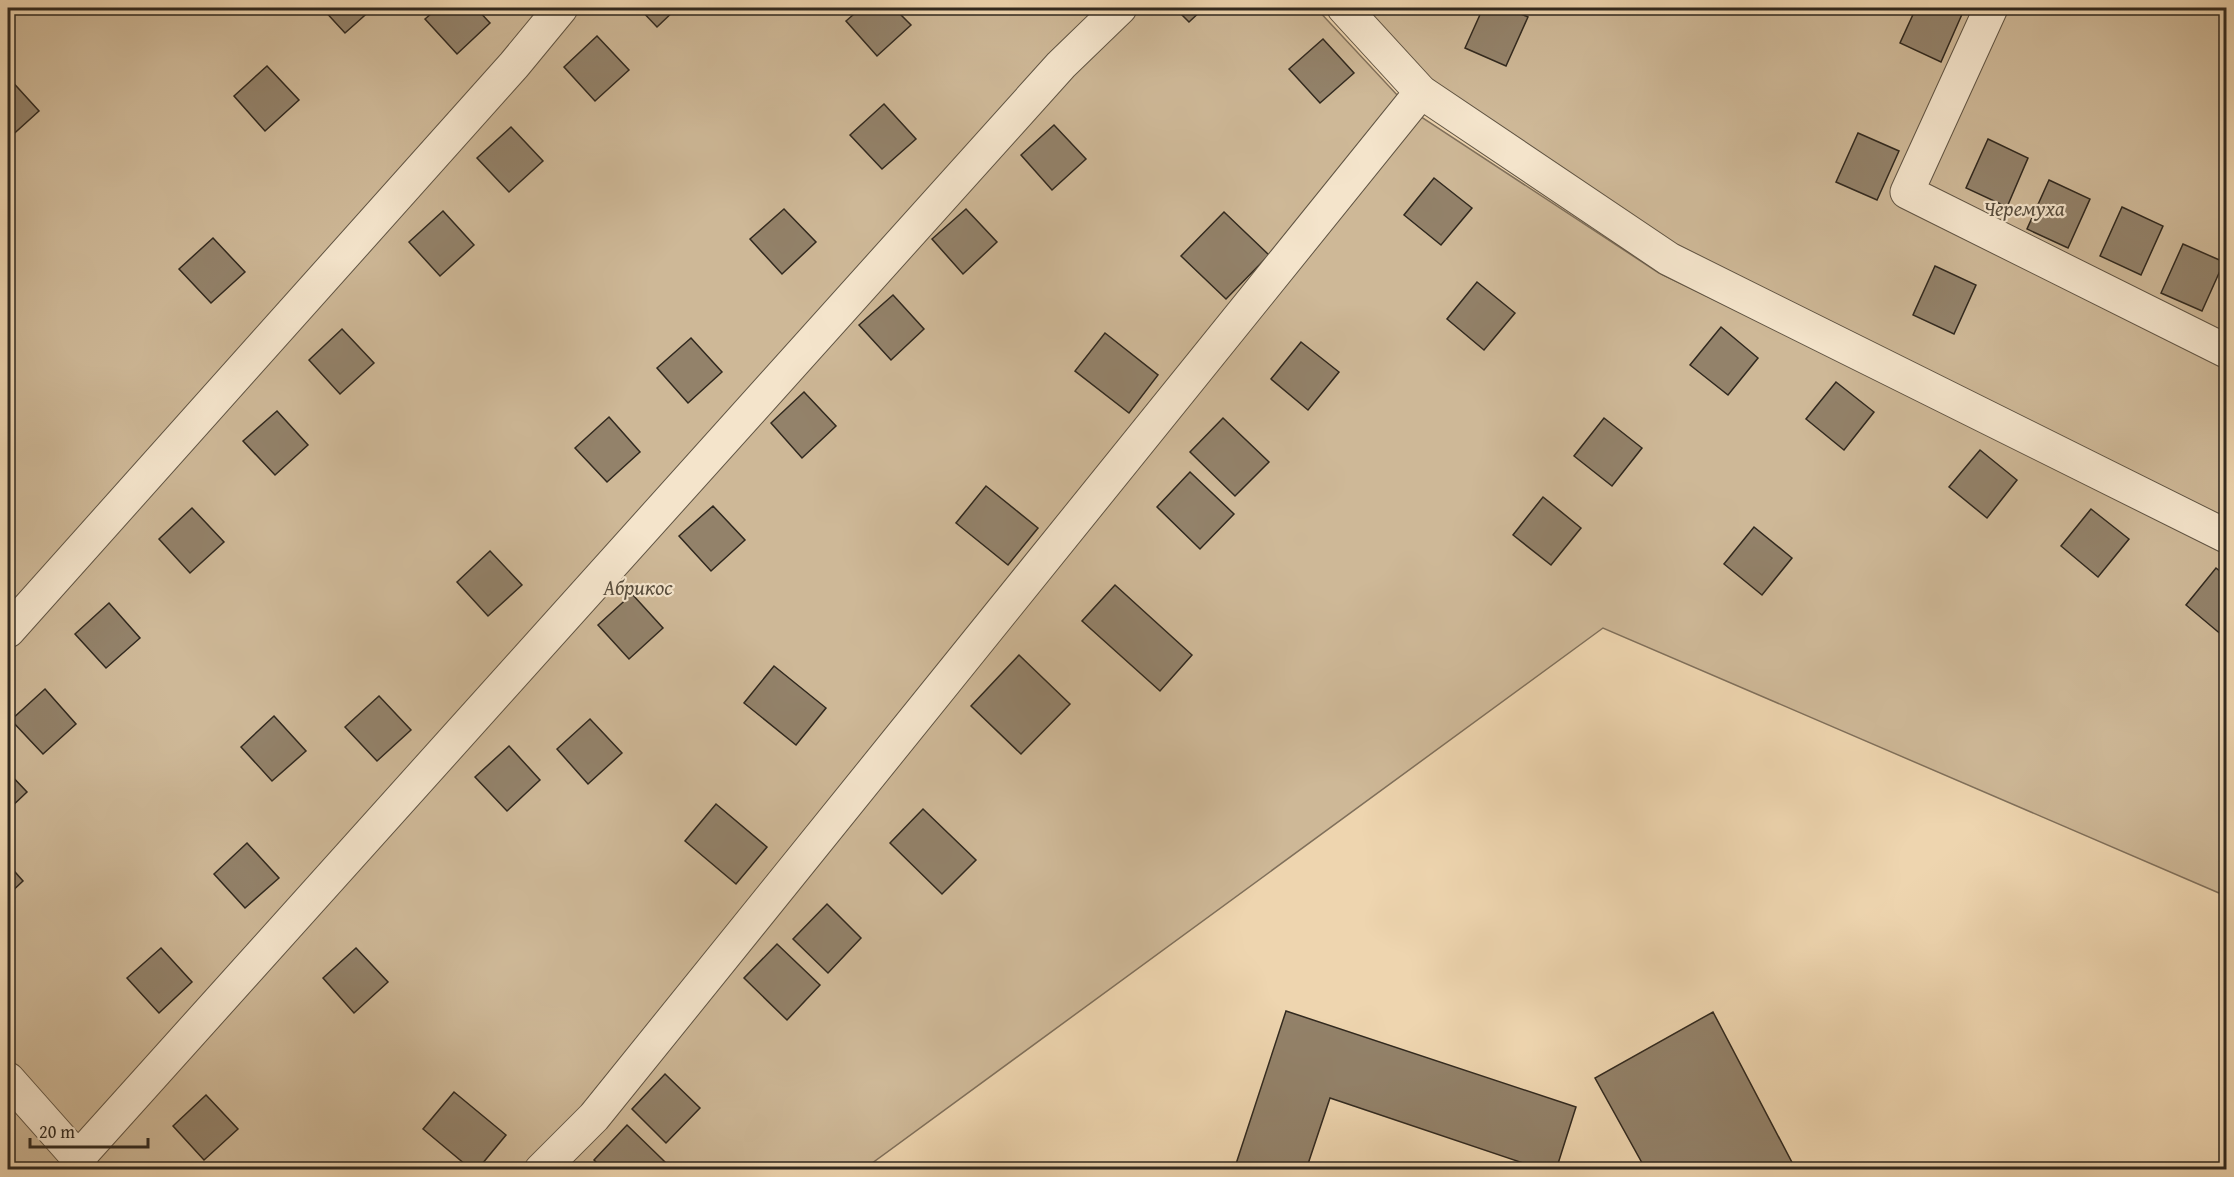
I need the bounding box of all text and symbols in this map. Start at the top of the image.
park label: Черемуха [1983,193,2065,224]
park label: Абрикос [602,572,673,603]
scale bar [30,1111,148,1149]
text: 20 m [39,1118,75,1145]

